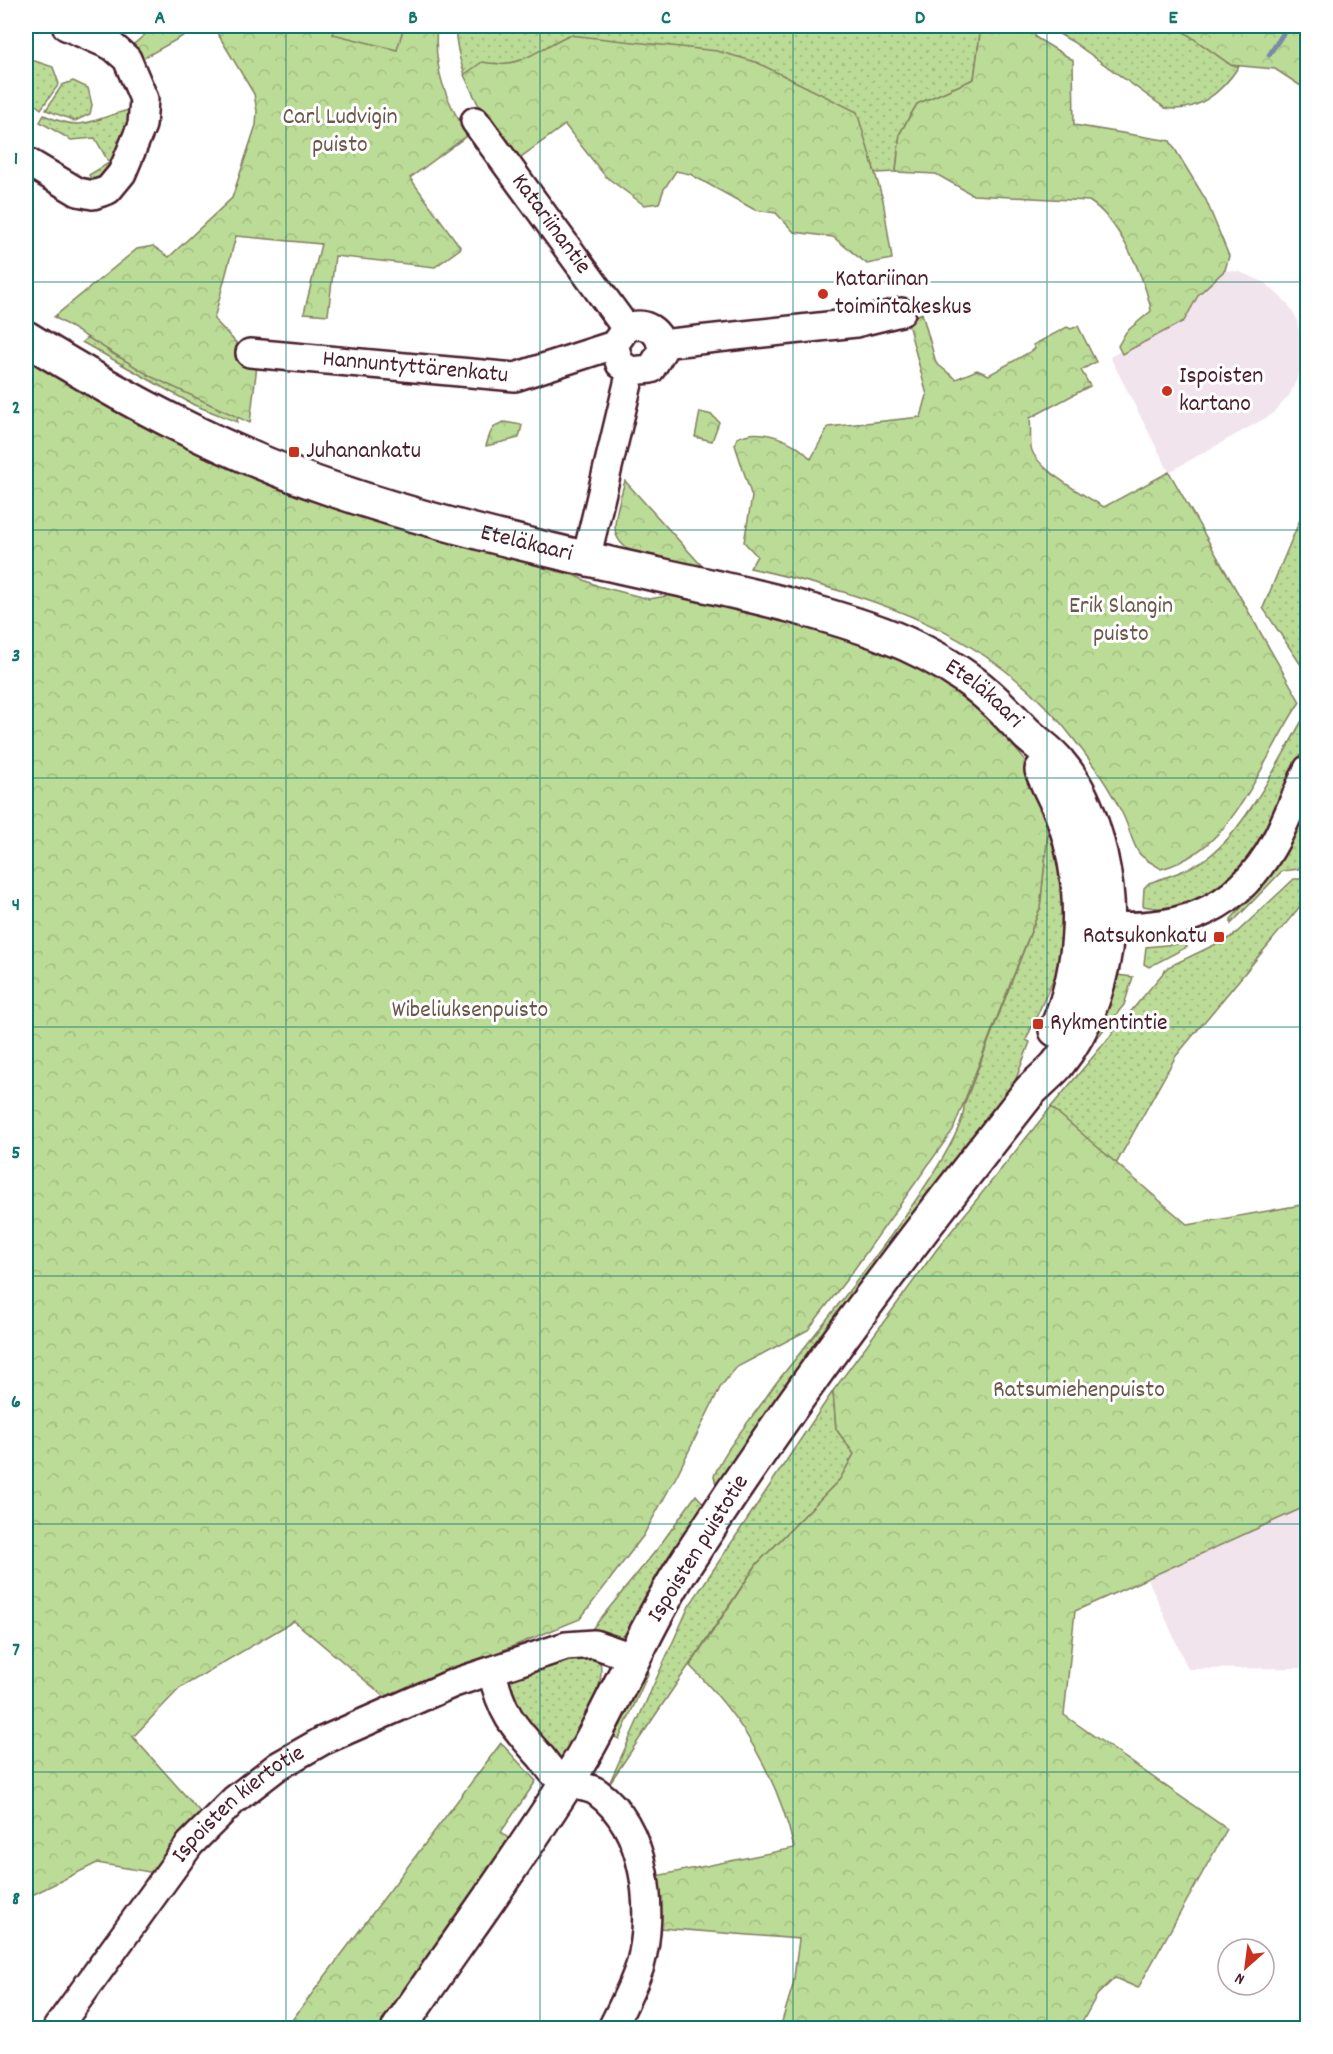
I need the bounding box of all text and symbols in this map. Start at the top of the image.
text: A [155,5,166,33]
text: B [408,5,418,33]
text: C [661,5,671,33]
text: D [915,5,926,33]
text: E [1168,5,1178,33]
park label: Carl Ludvigin puisto [282,101,398,163]
text: 1 [14,146,18,174]
street label: Katariinantie [502,167,599,282]
place label: Katariinan toimintakeskus [835,263,972,325]
marker: Katariinan toimintakeskus [816,287,830,301]
street label: Hannuntyttärenkatu [321,343,510,393]
place label: Ispoisten kartano [1179,360,1263,422]
marker: Ispoisten kartano [1160,384,1174,398]
text: 2 [12,395,20,423]
place label: Juhanankatu [306,435,421,469]
marker: Juhanankatu [287,445,301,459]
street label: Eteläkaari [477,516,576,572]
park label: Erik Slangin puisto [1069,590,1173,652]
text: 3 [12,643,20,671]
street label: Eteläkaari [938,651,1031,737]
text: 4 [12,892,20,920]
place label: Ratsukonkatu [1083,920,1207,954]
marker: Ratsukonkatu [1212,930,1226,944]
park label: Wibeliuksenpuisto [392,994,548,1028]
place label: Rykmentintie [1050,1007,1168,1041]
marker: Rykmentintie [1031,1017,1045,1031]
text: 5 [11,1140,21,1168]
park label: Ratsumiehenpuisto [993,1374,1165,1408]
text: 6 [11,1389,21,1417]
street label: Ispoisten puistotie [640,1468,758,1630]
text: 7 [12,1637,20,1665]
street label: Ispoisten kiertotie [164,1737,311,1871]
text: 8 [12,1886,20,1914]
north arrow [1216,1937,1276,1997]
text: N [1231,1966,1249,1990]

